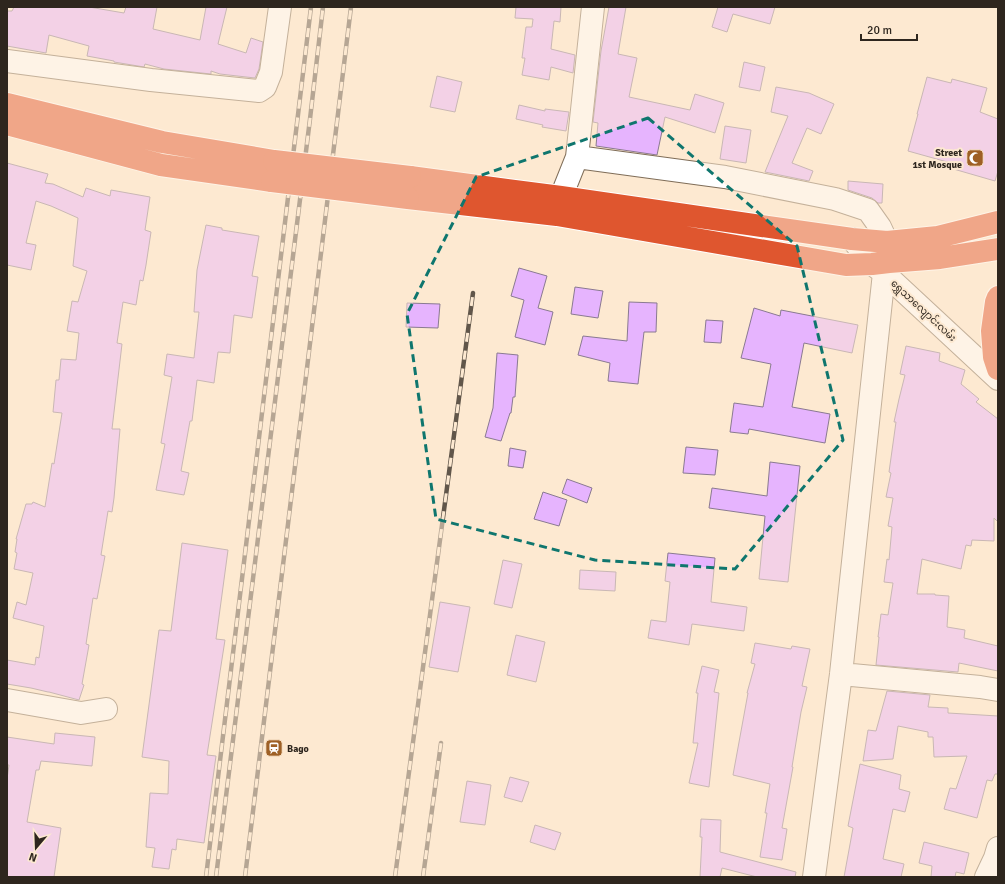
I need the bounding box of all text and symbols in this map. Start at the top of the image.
scale bar [861,16,917,42]
text: 20 m [867,23,892,38]
place label: Street 1st Mosque [912,147,962,171]
mosque icon: Street 1st Mosque [965,148,985,168]
street label: ရွှေသာလျောင်းလမ်း [887,276,960,346]
station icon: Bago [264,738,284,758]
place label: Bago [287,743,309,755]
north arrow [16,828,56,868]
text: N [27,850,39,864]

